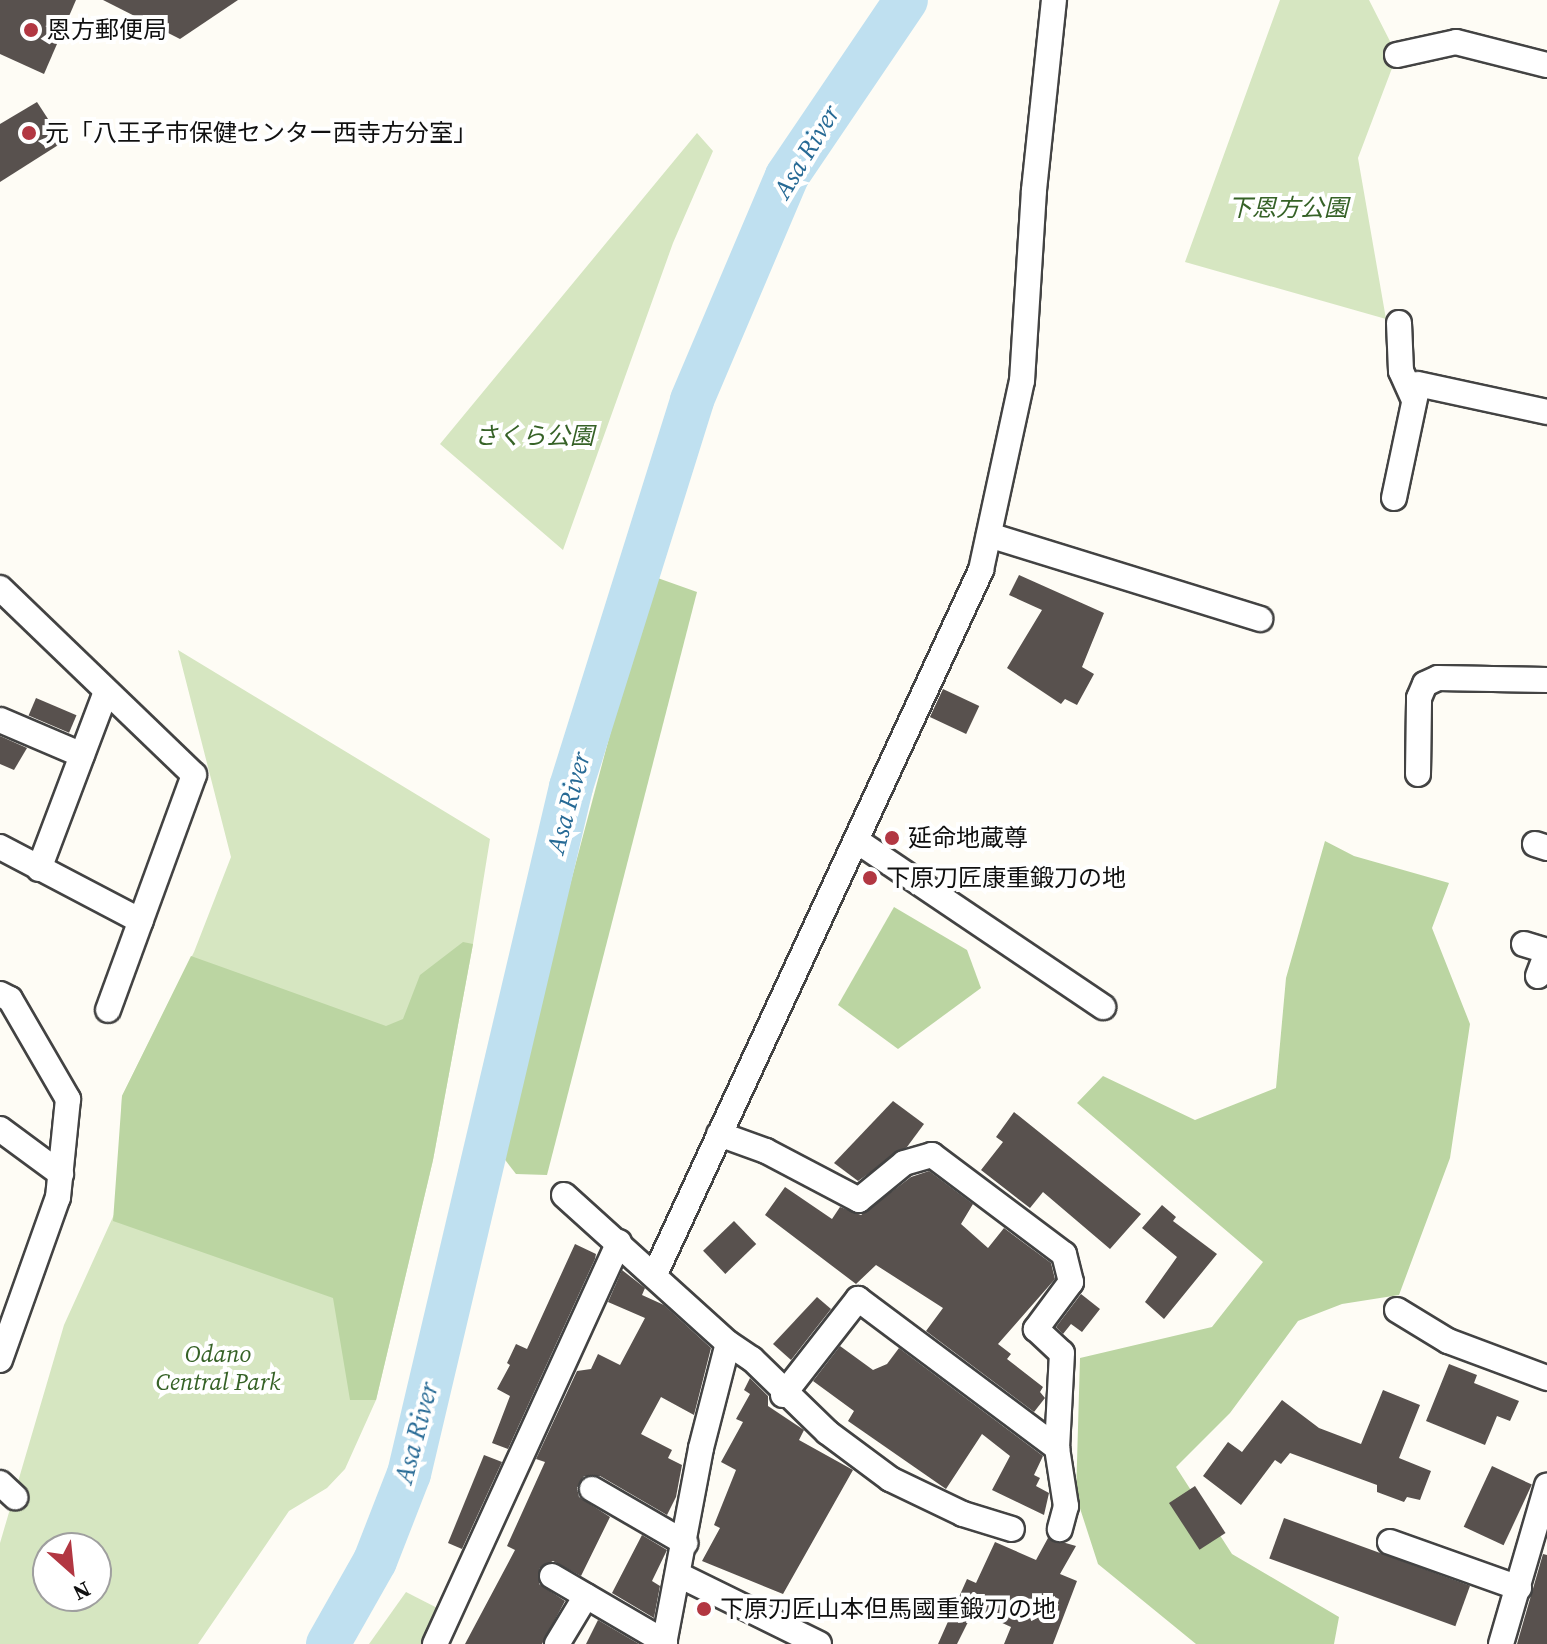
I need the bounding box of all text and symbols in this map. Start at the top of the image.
place label: 恩方郵便局 [47,16,167,44]
marker: 恩方郵便局 [22,21,40,39]
water label: Asa River [767,100,847,204]
place label: 元「八王子市保健センター西寺方分室」 [45,119,477,147]
marker: 元「八王子市保健センター西寺方分室」 [20,124,38,142]
park label: 下恩方公園 [1228,194,1348,222]
park label: さくら公園 [474,422,594,450]
water label: Asa River [541,749,597,857]
place label: 延命地蔵尊 [908,824,1028,852]
marker: 延命地蔵尊 [883,829,901,847]
place label: 下原刀匠康重鍛刀の地 [886,864,1126,892]
marker: 下原刀匠康重鍛刀の地 [861,869,879,887]
park label: Odano Central Park [156,1340,280,1396]
water label: Asa River [389,1379,445,1487]
north arrow [32,1532,112,1612]
text: N [68,1575,96,1609]
place label: 下原刀匠山本但馬國重鍛刀の地 [720,1595,1056,1623]
marker: 下原刀匠山本但馬國重鍛刀の地 [695,1600,713,1618]

